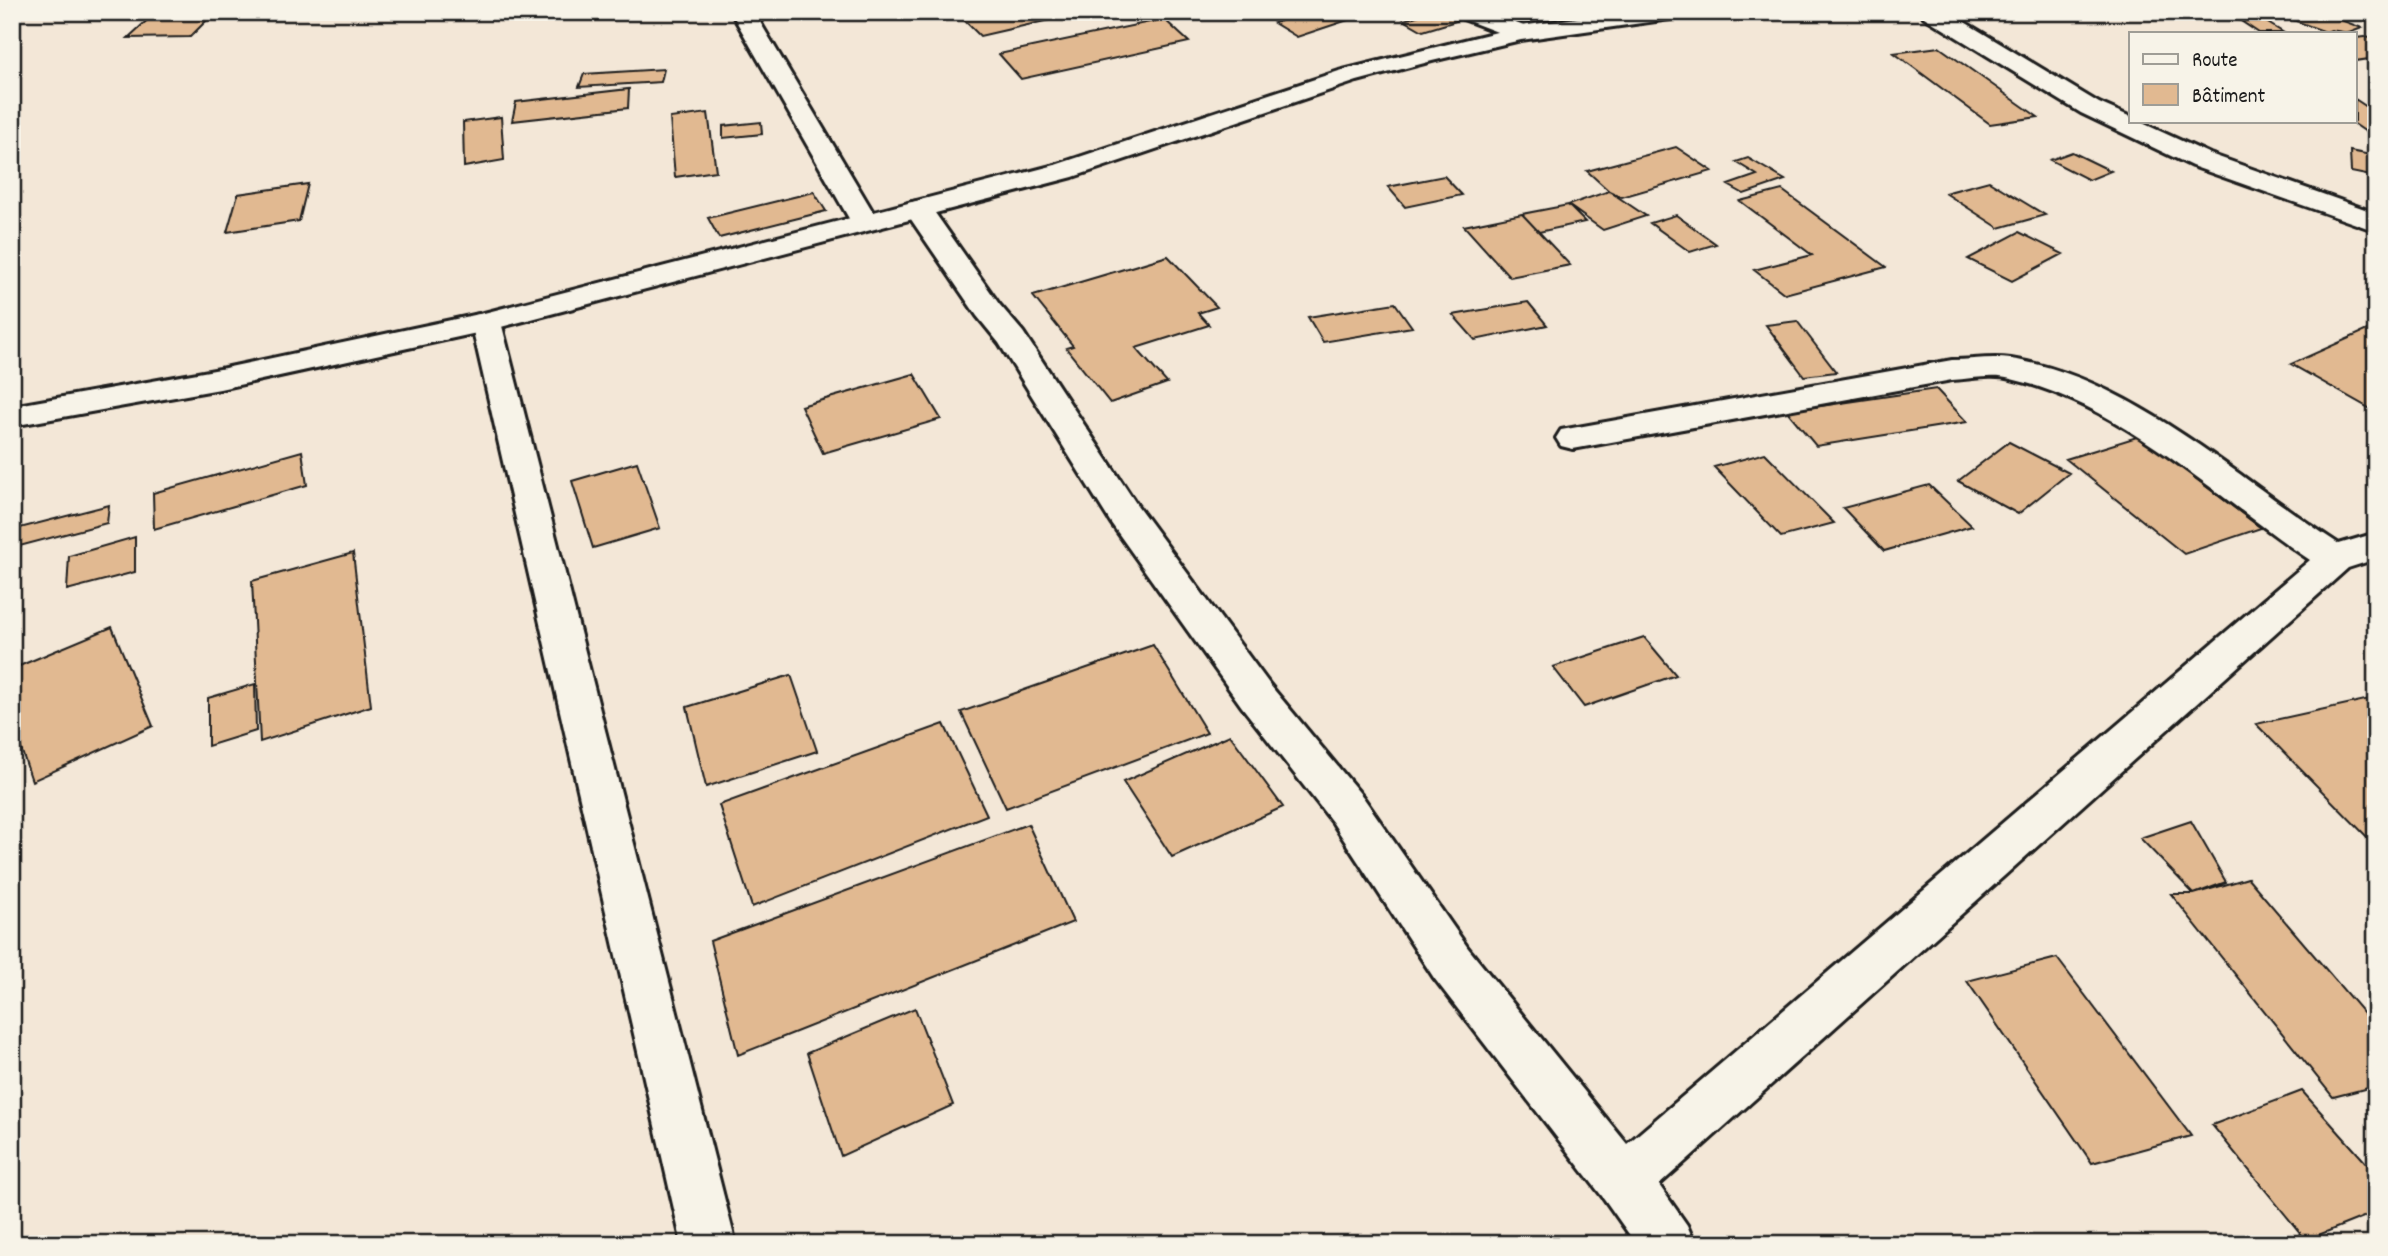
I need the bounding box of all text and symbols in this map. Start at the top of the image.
legend [2129,32,2356,122]
text: Route [2192,47,2238,77]
text: Bâtiment [2192,83,2265,113]

